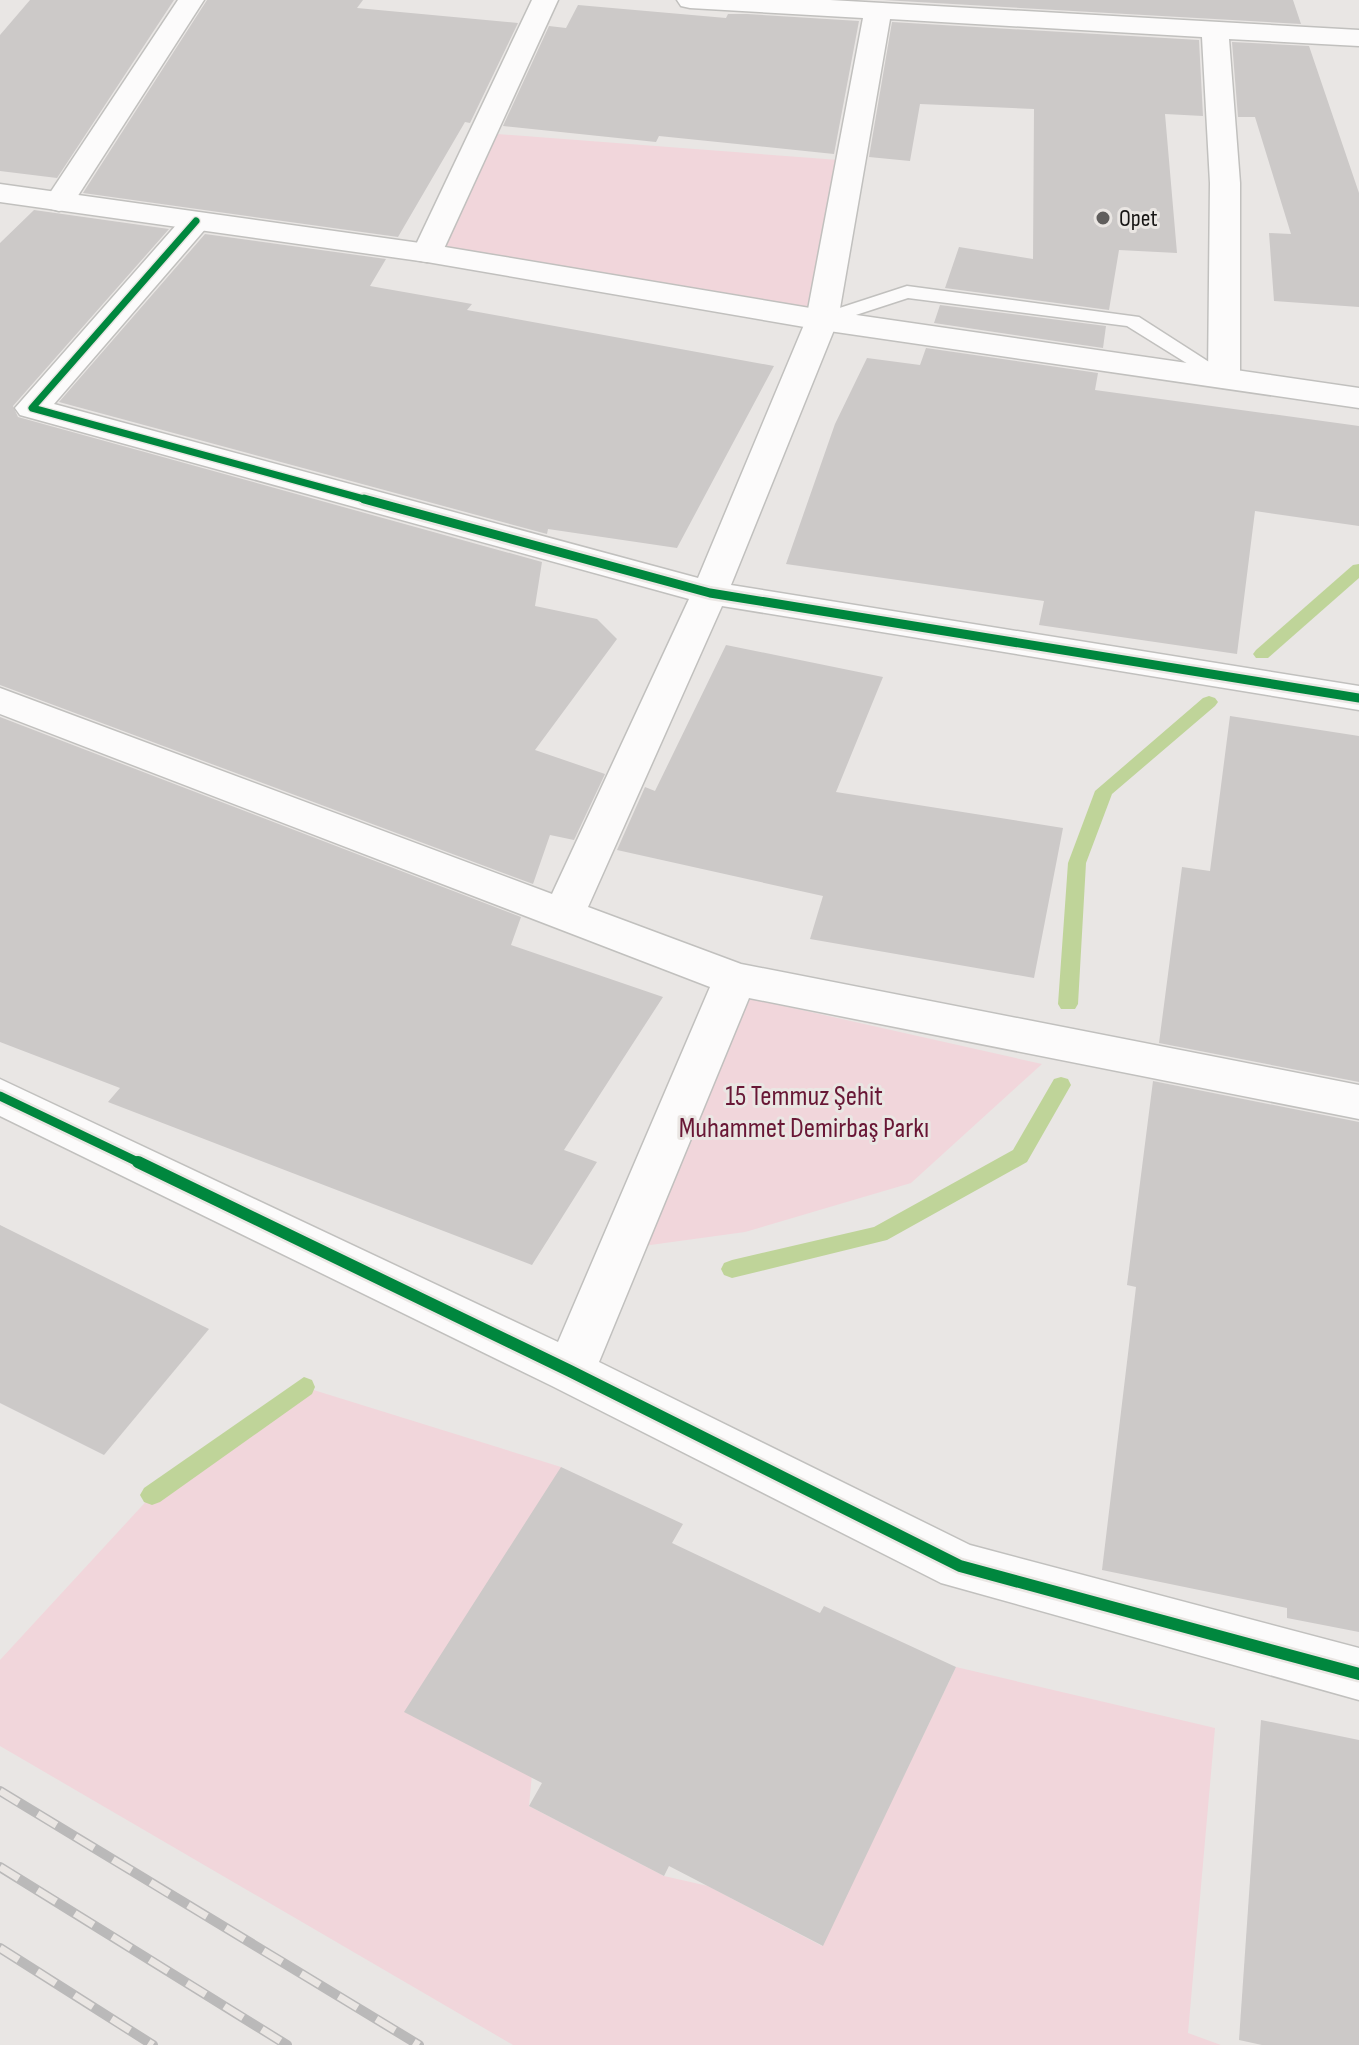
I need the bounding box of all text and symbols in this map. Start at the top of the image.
place label: Opet [1119,204,1158,233]
marker: Opet [1094,209,1112,227]
park label: 15 Temmuz Şehit Muhammet Demirbaş Parkı [679,1080,929,1145]

